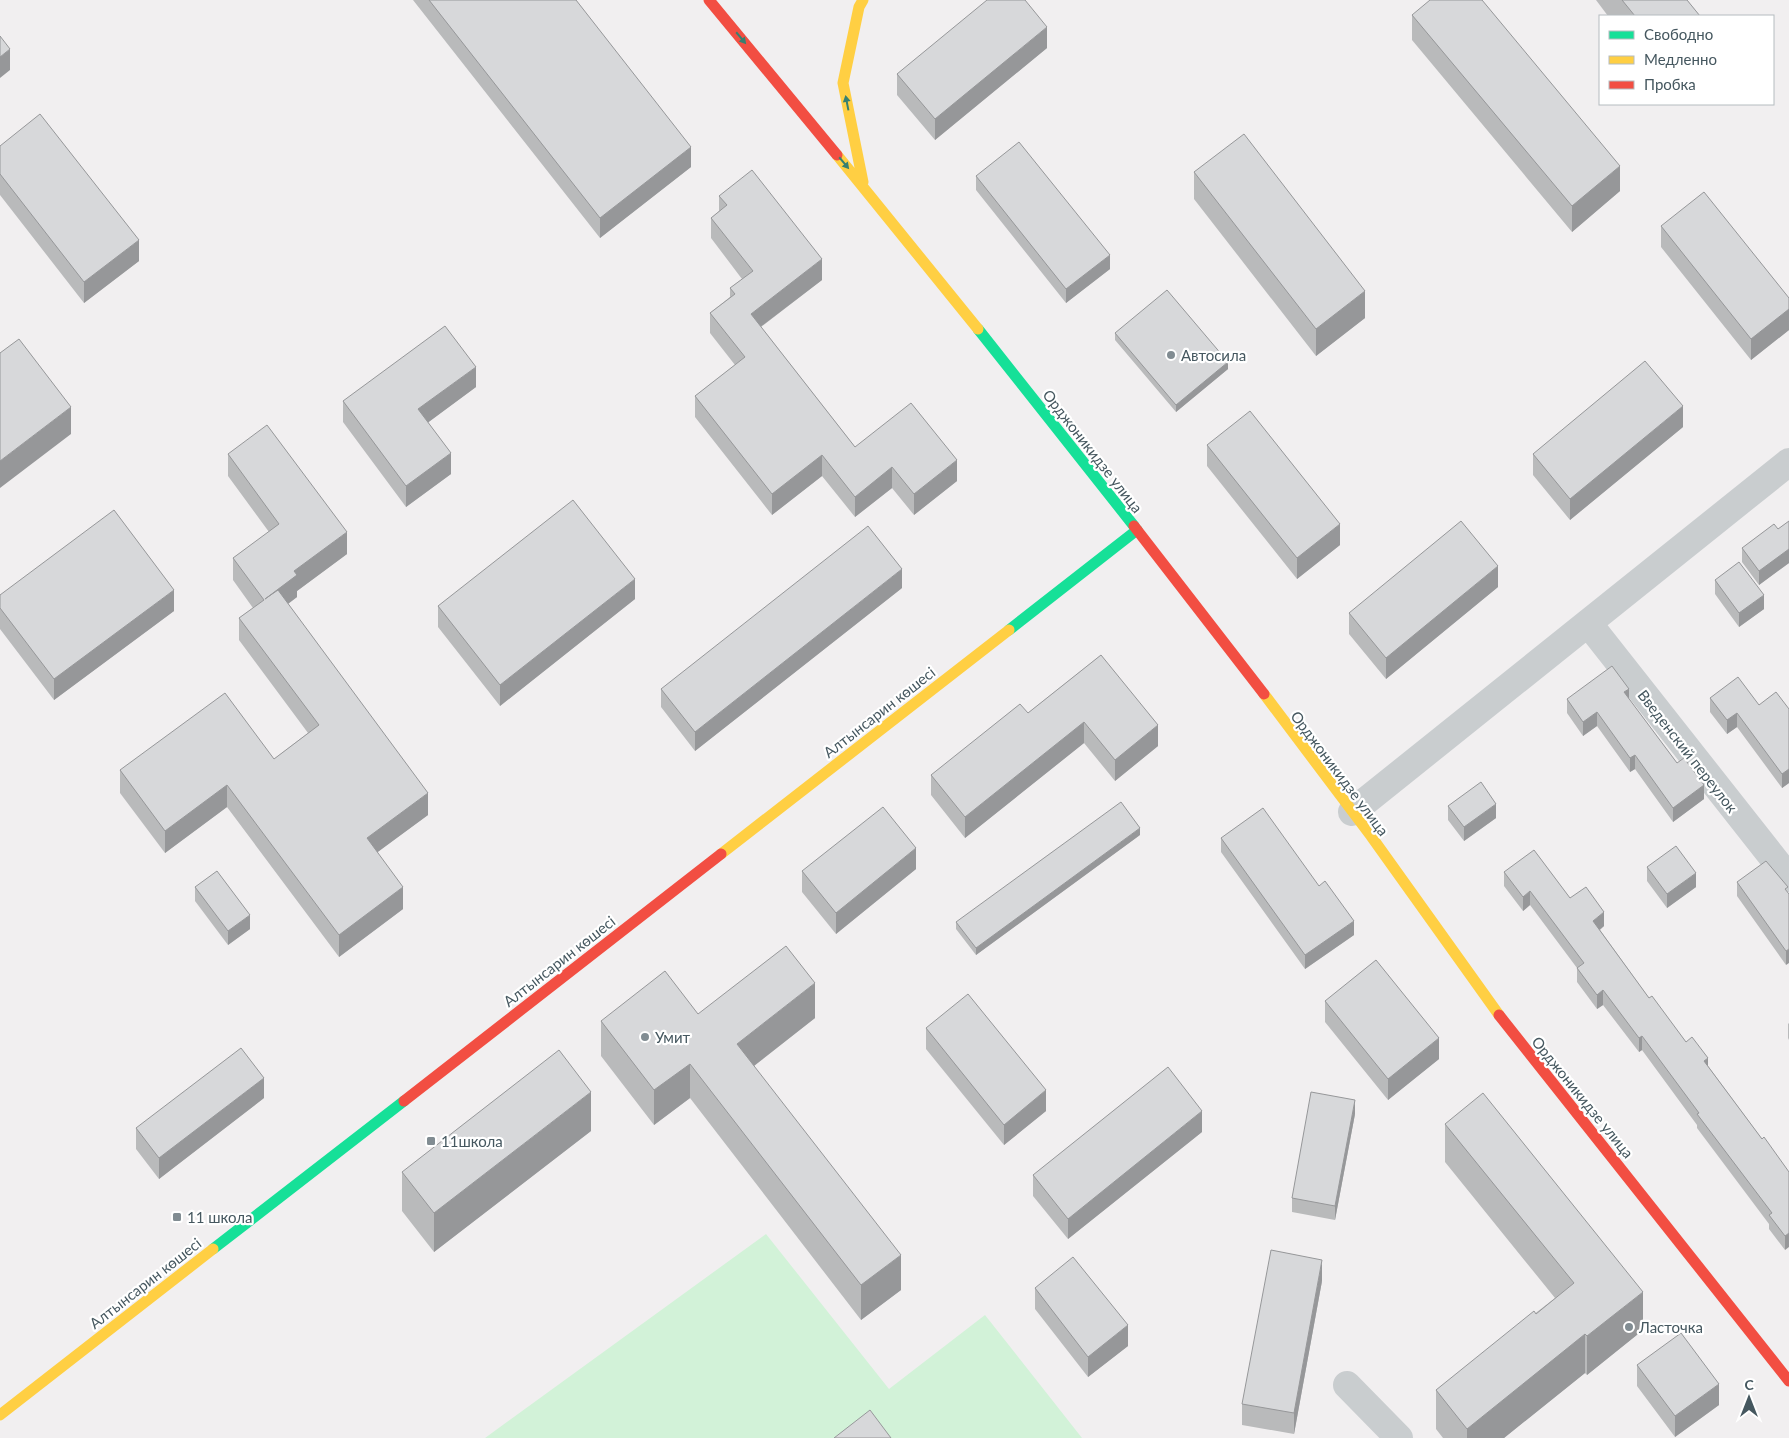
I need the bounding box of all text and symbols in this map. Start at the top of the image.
legend [1599,15,1774,105]
text: Свободно [1644,25,1713,43]
one-way arrow [735,31,746,44]
text: Медленно [1644,50,1717,68]
text: Пробка [1644,75,1696,93]
one-way arrow [843,96,851,111]
one-way arrow [839,156,850,169]
place label: Автосила [1181,346,1246,364]
marker: Автосила [1165,349,1177,361]
street label: Орджоникидзе улица [1039,386,1147,516]
street label: Алтынсарин көшесі [820,663,938,761]
street label: Введенский переулок [1634,686,1742,816]
street label: Орджоникидзе улица [1287,707,1393,839]
street label: Алтынсарин көшесі [500,912,618,1010]
place label: Умит [655,1028,691,1046]
marker: Умит [639,1031,651,1043]
street label: Орджоникидзе улица [1528,1032,1638,1162]
place label: 11школа [441,1132,503,1150]
marker: 11школа [425,1135,437,1147]
place label: 11 школа [187,1208,253,1226]
marker: 11 школа [171,1211,183,1223]
street label: Алтынсарин көшесі [86,1234,204,1332]
place label: Ласточка [1638,1318,1703,1336]
marker: Ласточка [1623,1321,1635,1333]
north arrow [1724,1373,1774,1423]
text: С [1744,1376,1754,1393]

